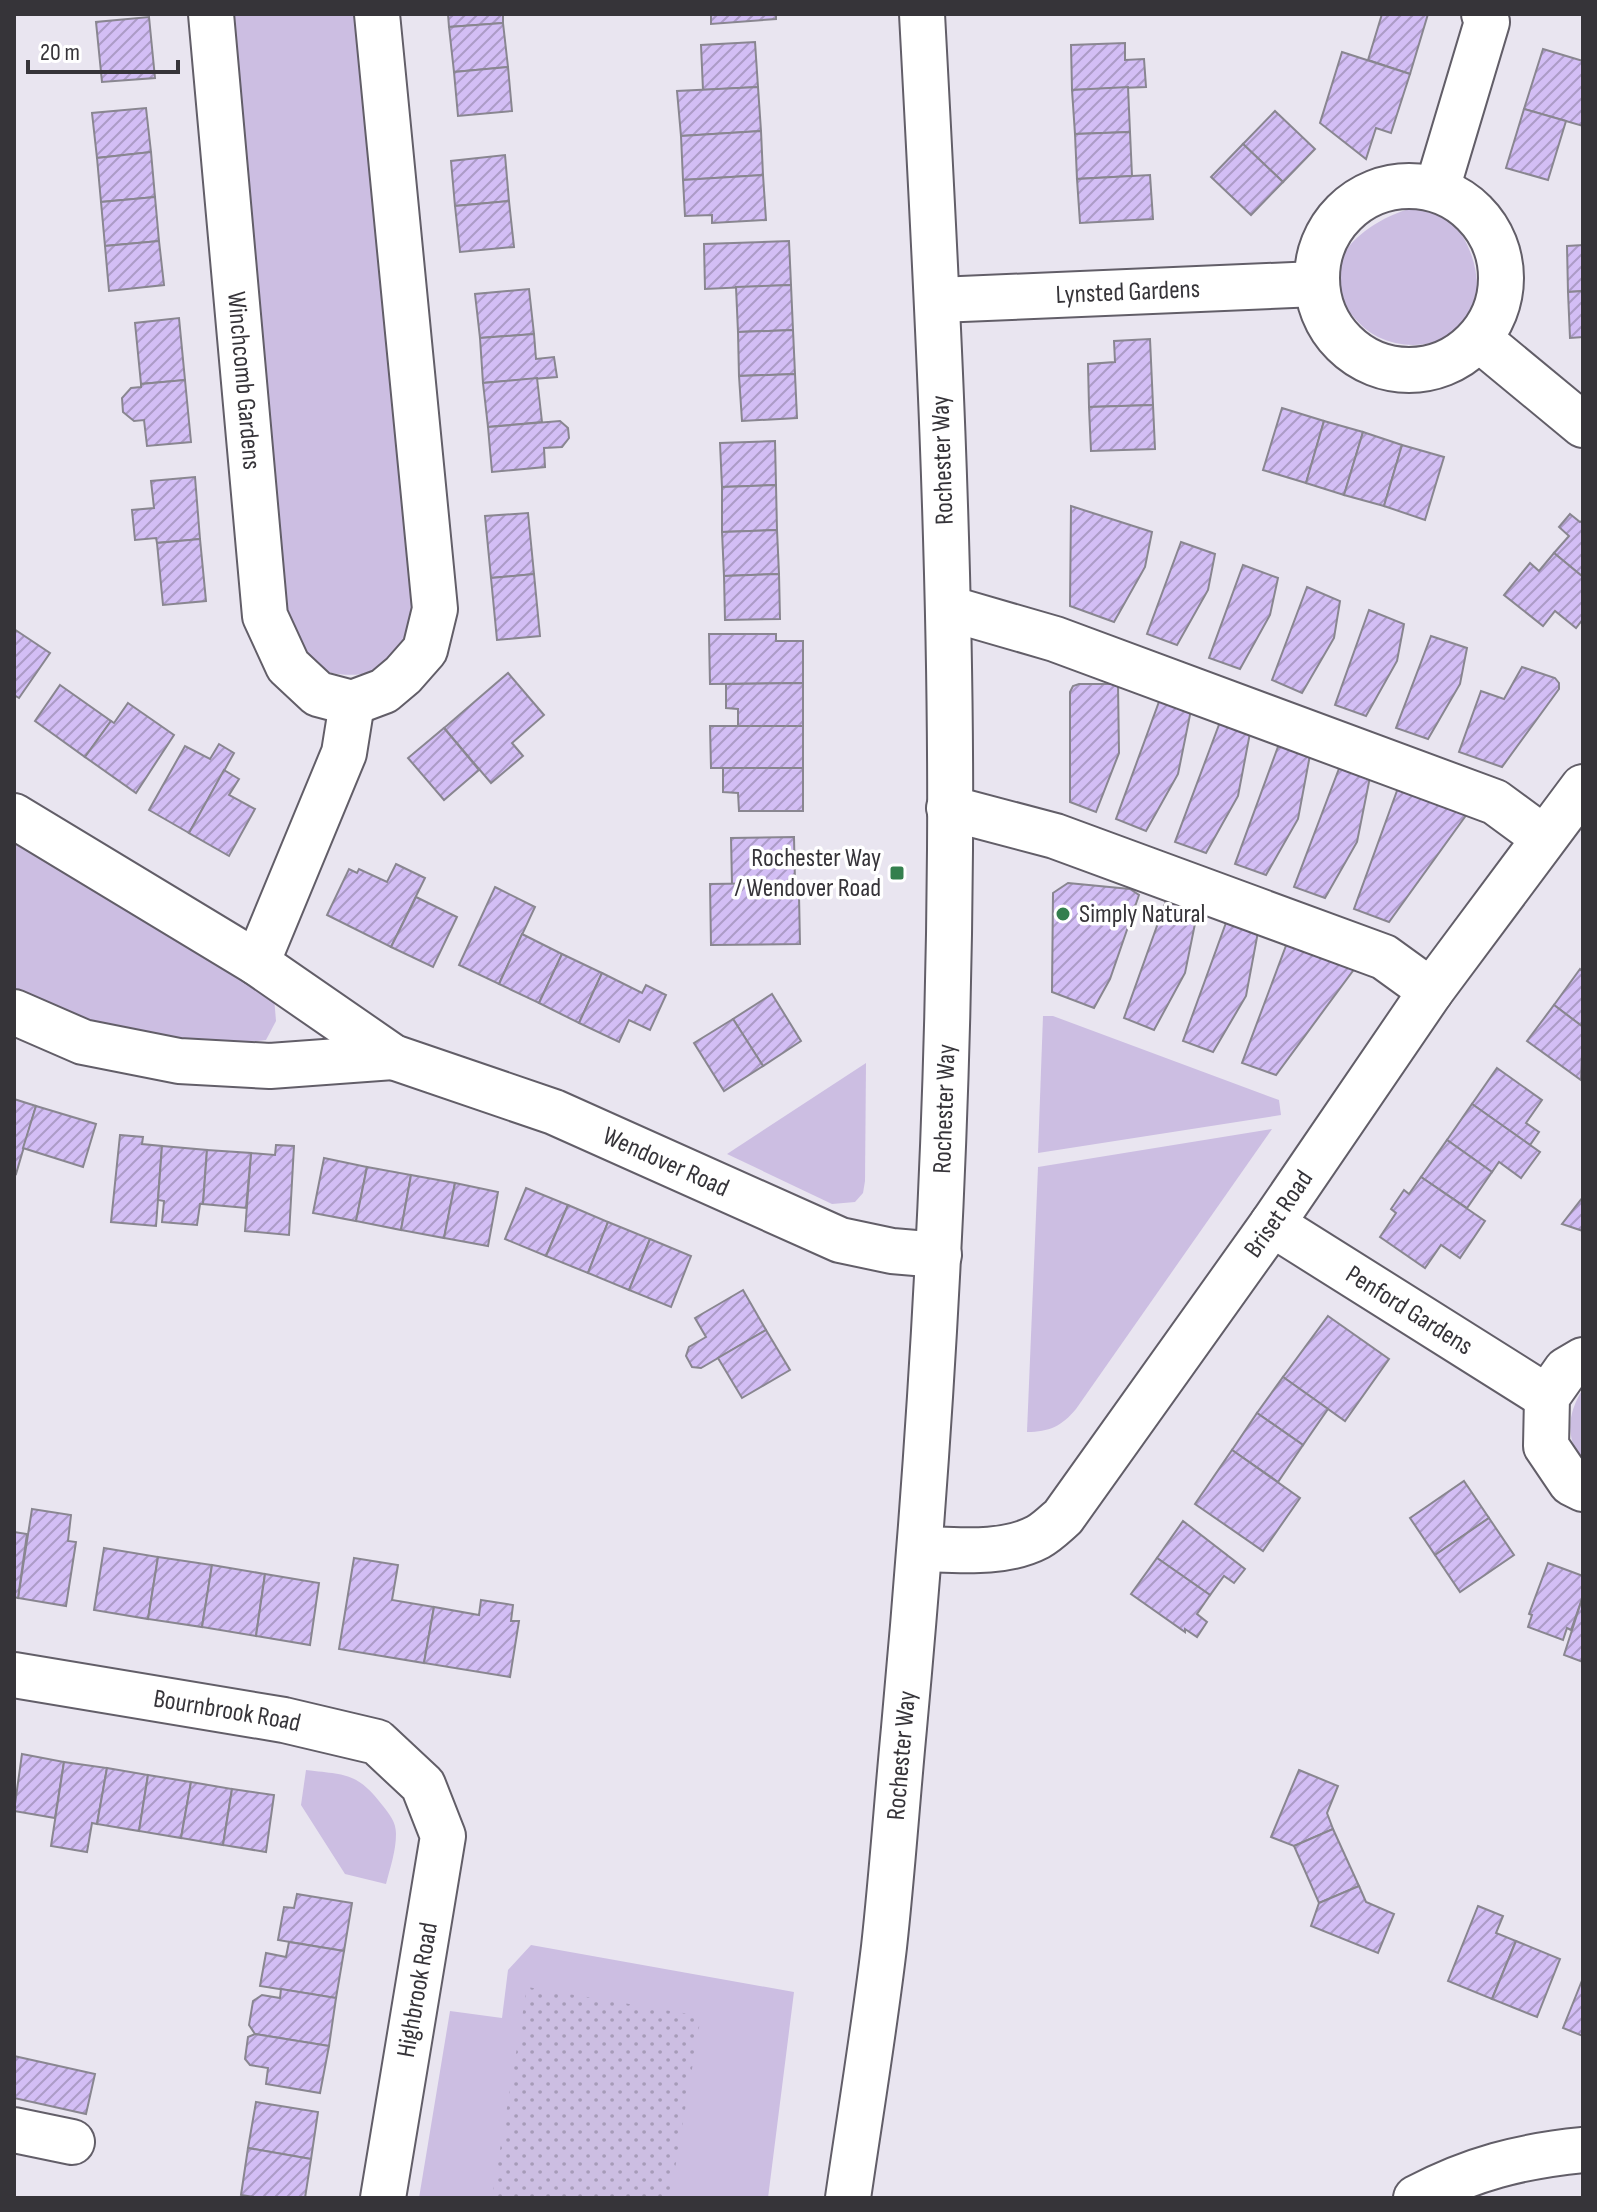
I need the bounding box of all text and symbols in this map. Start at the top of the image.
scale bar [28,24,178,74]
text: 20 m [40,38,80,67]
street label: Lynsted Gardens [1055,273,1201,311]
street label: Winchcomb Gardens [220,290,267,471]
street label: Rochester Way [925,395,961,525]
place label: Rochester Way / Wendover Road [735,843,881,904]
marker: Rochester Way / Wendover Road [888,864,906,882]
place label: Simply Natural [1079,899,1205,930]
marker: Simply Natural [1054,905,1072,923]
street label: Rochester Way [926,1044,962,1174]
street label: Wendover Road [598,1120,734,1204]
street label: Briset Road [1238,1164,1320,1263]
street label: Penford Gardens [1340,1259,1478,1362]
street label: Bournbrook Road [151,1683,304,1739]
street label: Rochester Way [880,1689,923,1821]
street label: Highbrook Road [391,1920,445,2060]

